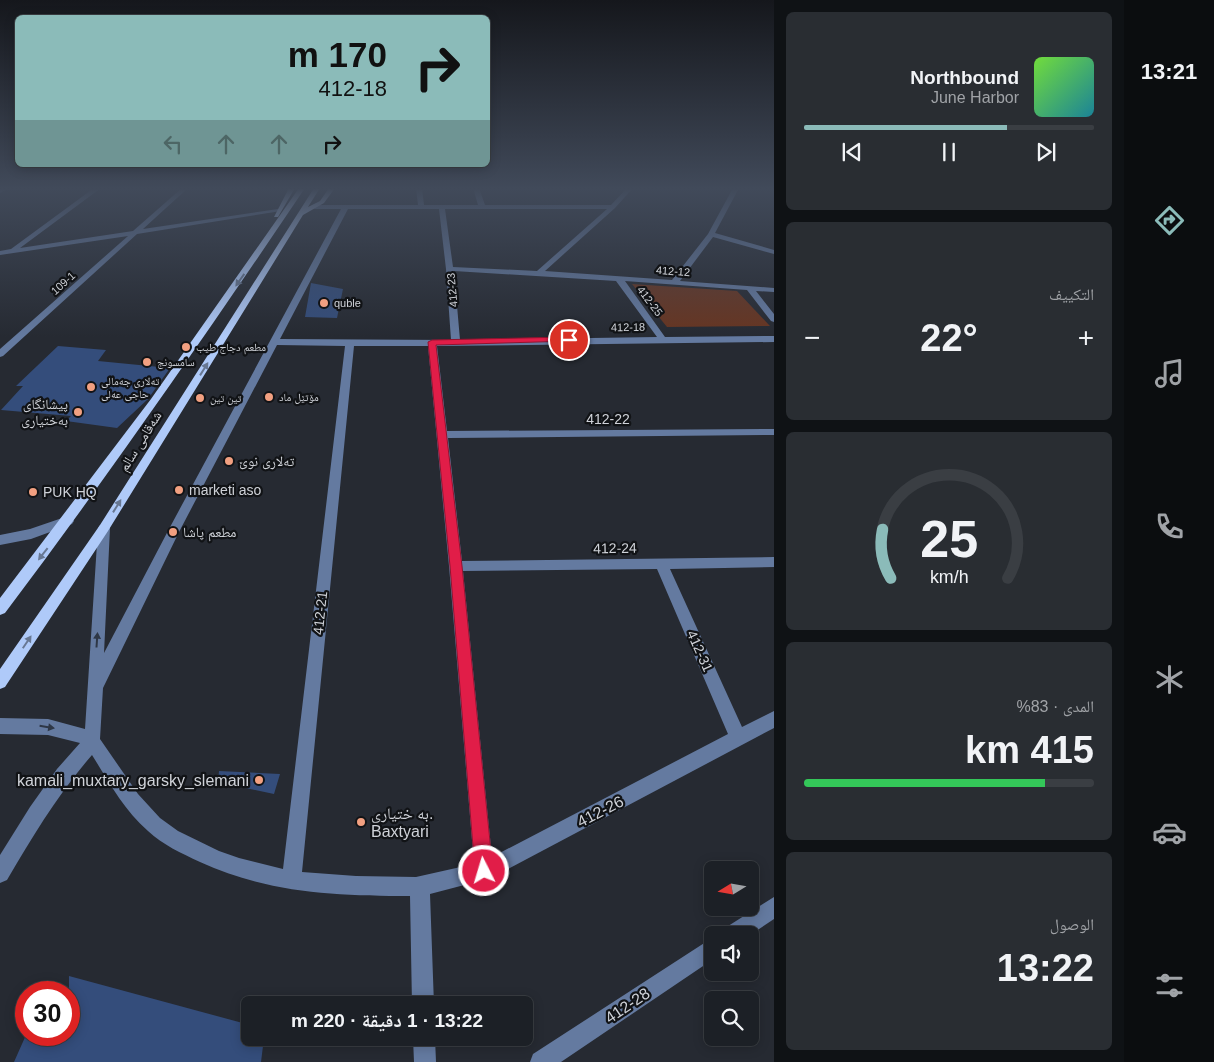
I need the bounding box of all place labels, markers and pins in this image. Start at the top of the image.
marker: quble [318,297,330,309]
place label: quble [334,297,361,309]
pin [548,319,590,361]
marker: مطعم دجاج طيب [180,341,192,353]
place label: مطعم دجاج طيب [196,341,266,355]
marker: سامسونج [141,356,153,368]
place label: سامسونج [157,356,195,369]
place label: تەلاری جەمالی حاجی عەلی [101,375,160,401]
marker: تەلاری جەمالی حاجی عەلی [85,381,97,393]
marker: مۆتێل ماد [263,391,275,403]
place label: مۆتێل ماد [279,391,319,404]
marker: تين تين [194,392,206,404]
place label: تين تين [210,392,242,405]
place label: پیشانگای بەختیاری [21,396,68,429]
marker: پیشانگای بەختیاری [72,406,84,418]
place label: تەلاری نوێ [239,453,295,470]
marker: تەلاری نوێ [223,455,235,467]
place label: marketi aso [189,482,262,498]
place label: PUK HQ [43,484,97,500]
marker: marketi aso [173,484,185,496]
marker: PUK HQ [27,486,39,498]
place label: مطعم پاشا [183,524,236,542]
marker: مطعم پاشا [167,526,179,538]
place label: kamali_muxtary_garsky_slemani [17,772,249,790]
marker: kamali_muxtary_garsky_slemani [253,774,265,786]
place label: به ختیاری. Baxtyari [371,805,433,840]
marker: به ختیاری. Baxtyari [355,816,367,828]

